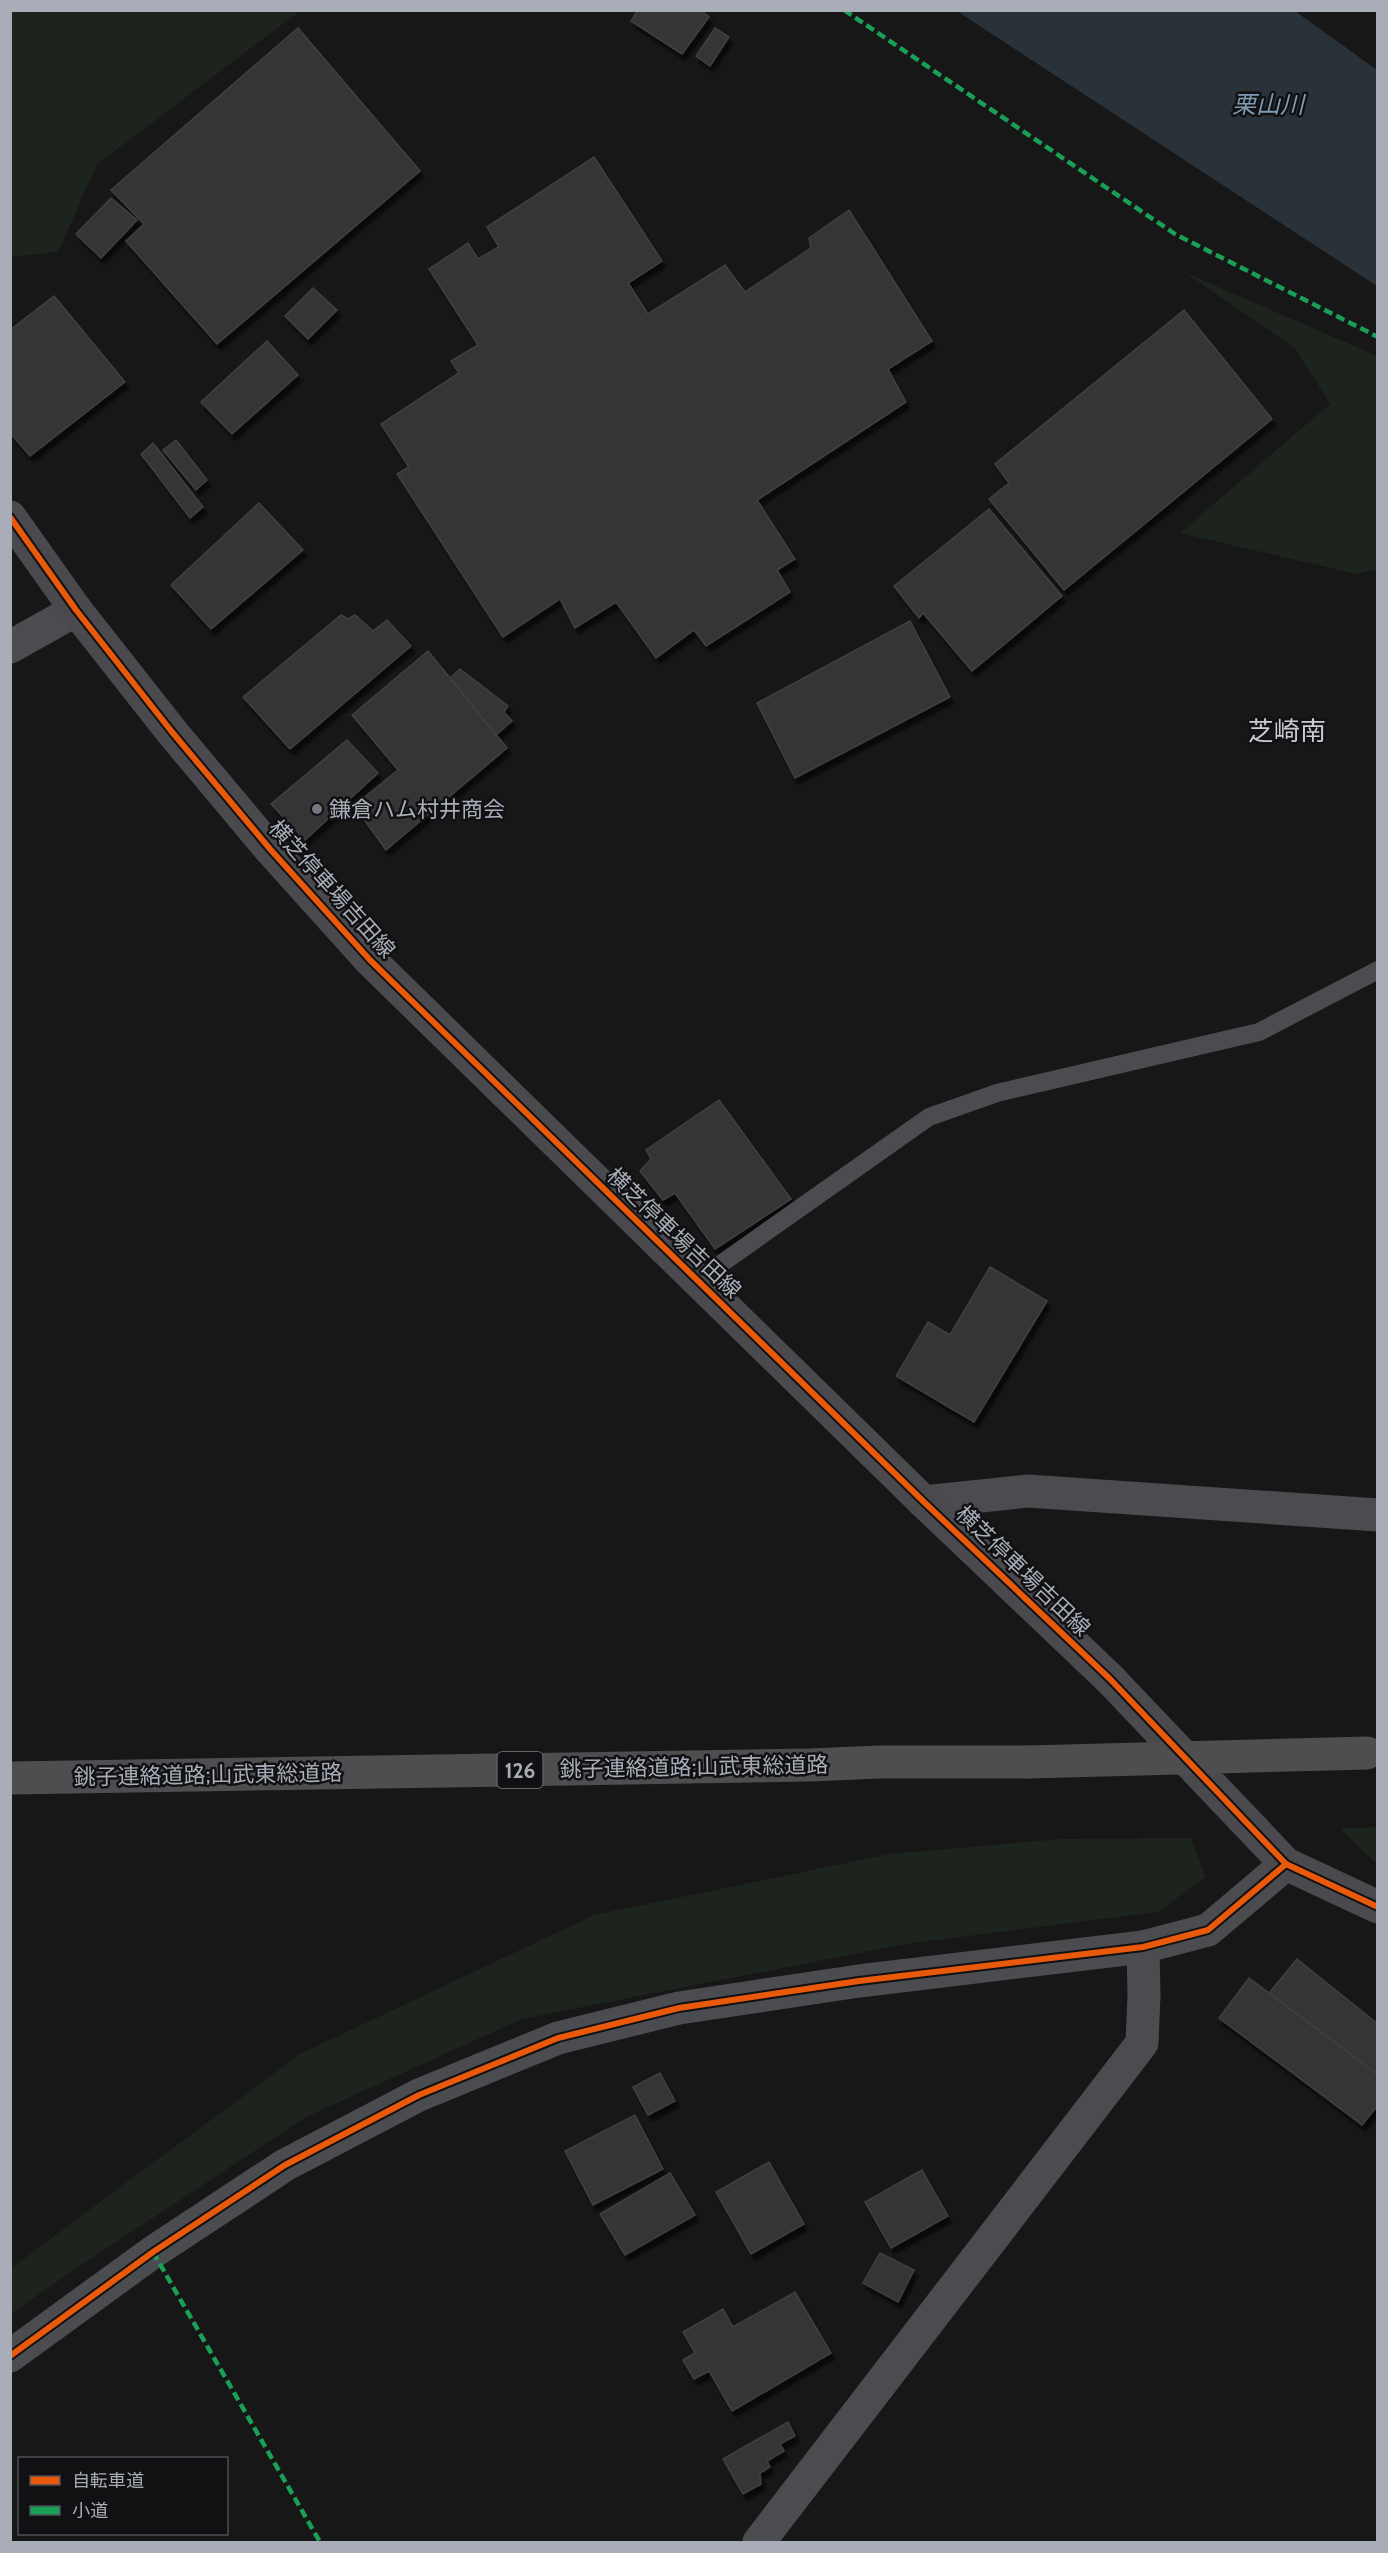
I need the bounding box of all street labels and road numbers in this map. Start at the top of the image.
street label: 横芝停車場吉田線 [263,815,401,963]
street label: 横芝停車場吉田線 [601,1162,747,1304]
street label: 横芝停車場吉田線 [950,1500,1096,1642]
street label: 銚子連絡道路;山武東総道路 [559,1751,829,1783]
road number: 126 [498,1752,542,1788]
street label: 銚子連絡道路;山武東総道路 [73,1759,343,1791]

